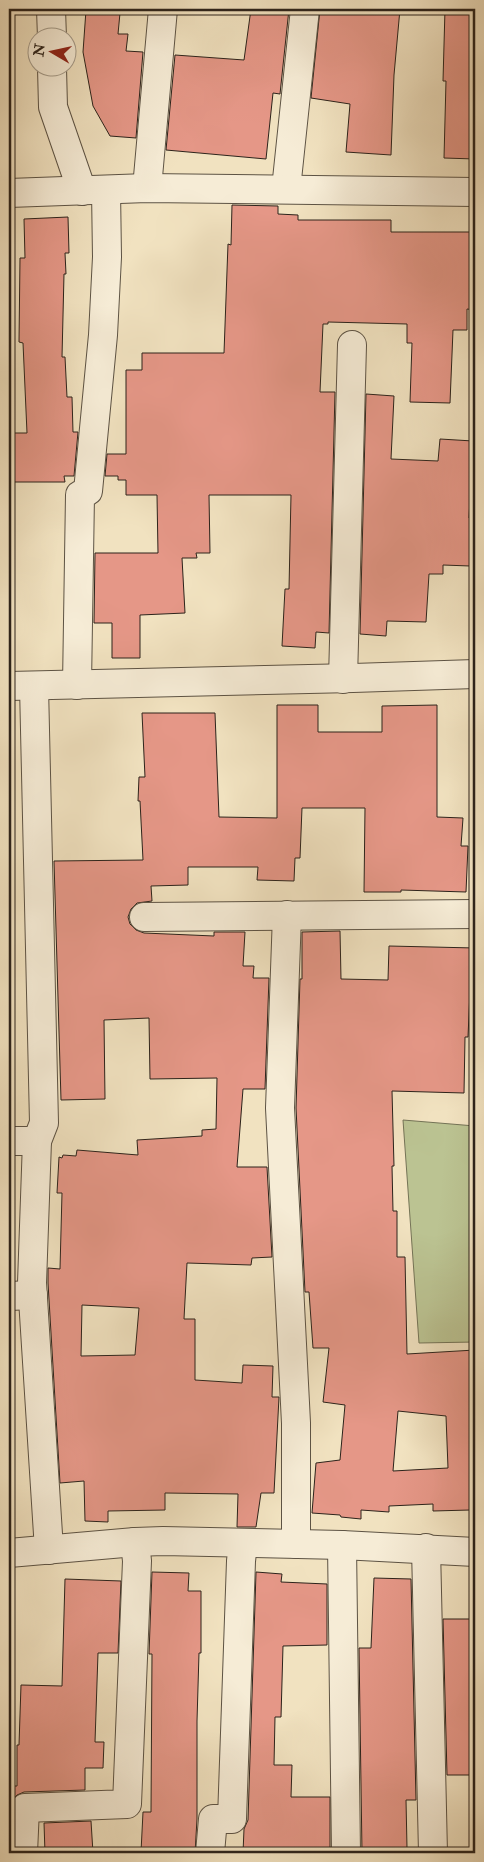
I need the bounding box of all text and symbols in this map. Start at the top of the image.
north arrow [28,28,78,78]
text: N [30,42,49,59]

